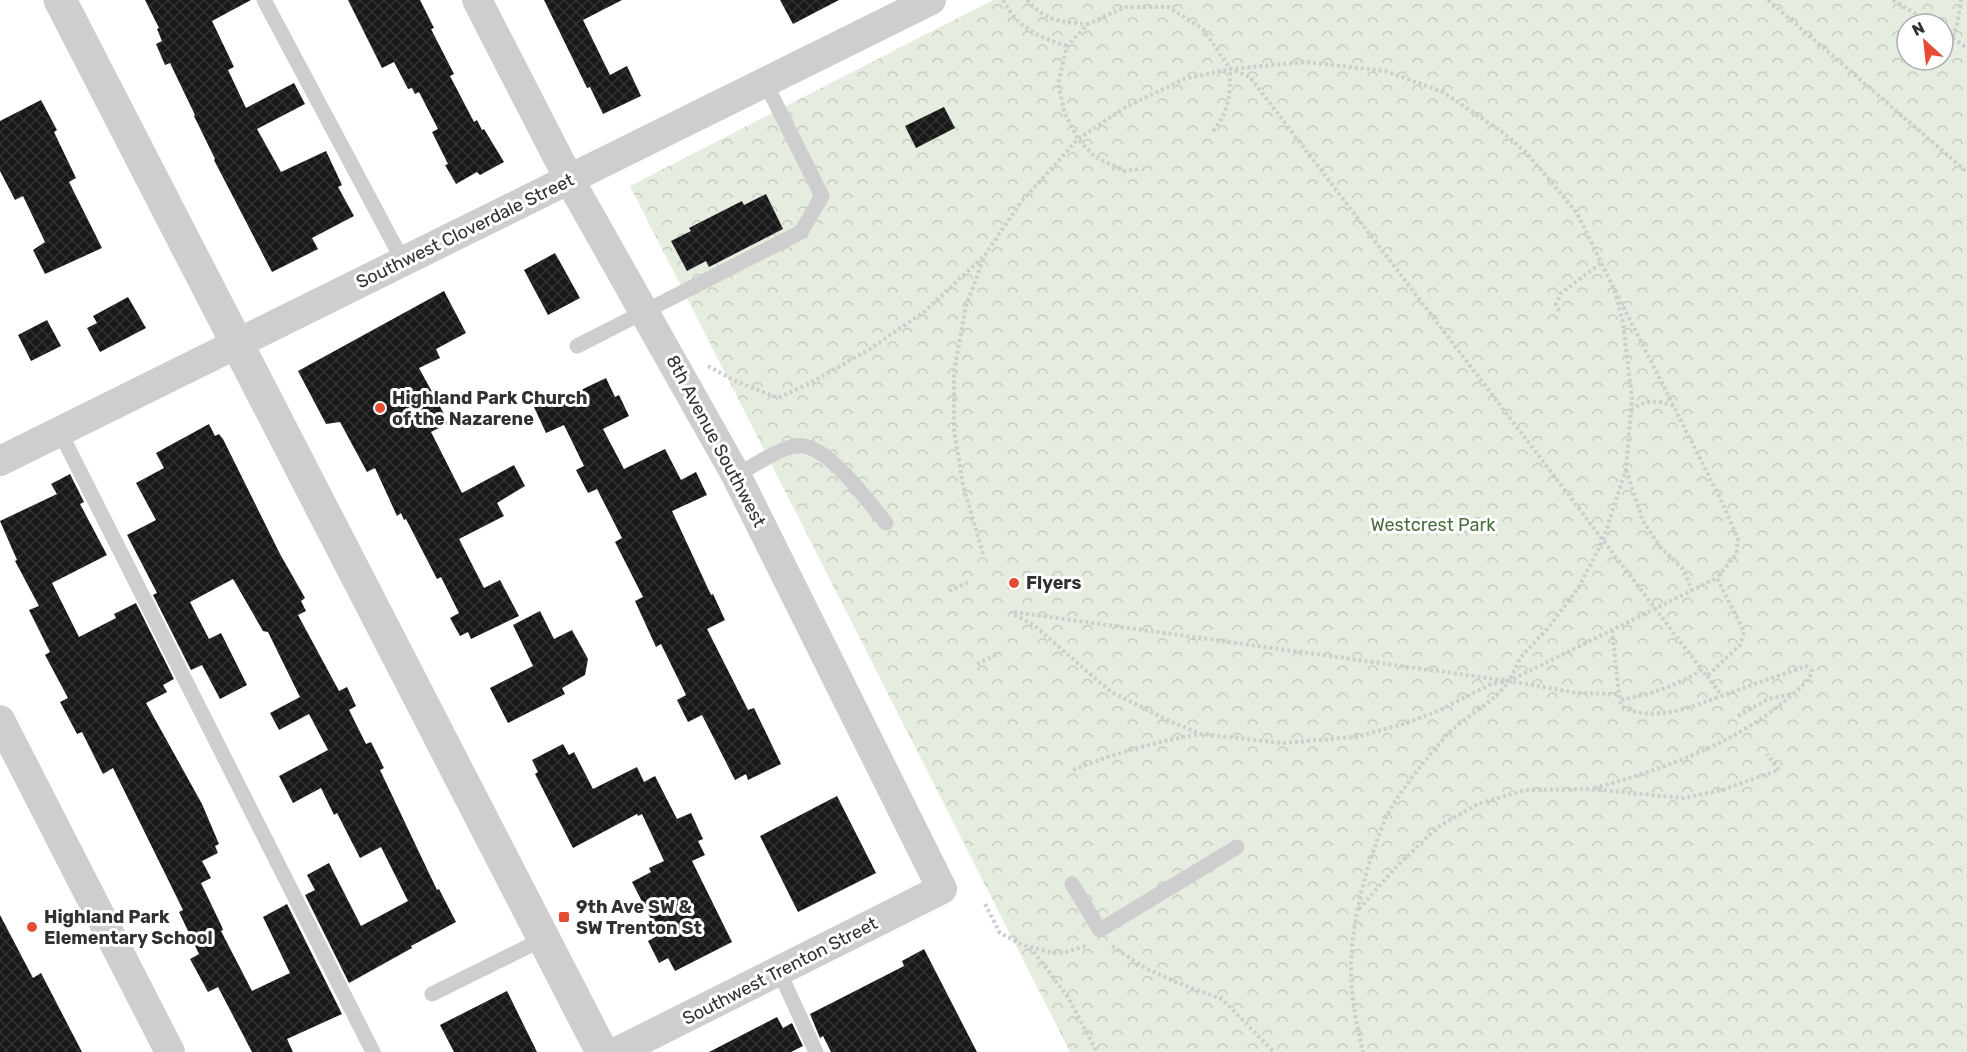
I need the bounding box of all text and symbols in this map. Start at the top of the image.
north arrow [1895,12,1955,72]
text: N [1909,18,1928,40]
street label: Southwest Cloverdale Street [353,169,577,293]
street label: 8th Avenue Southwest [661,351,771,531]
place label: Highland Park Church of the Nazarene [392,387,588,430]
marker: Highland Park Church of the Nazarene [373,401,387,415]
park label: Westcrest Park [1370,514,1496,536]
place label: Flyers [1026,572,1082,594]
marker: Flyers [1007,576,1021,590]
place label: 9th Ave SW & SW Trenton St [576,896,702,939]
place label: Highland Park Elementary School [44,906,213,949]
marker: 9th Ave SW & SW Trenton St [557,910,571,924]
street label: Southwest Trenton Street [679,912,881,1030]
marker: Highland Park Elementary School [25,920,39,934]

